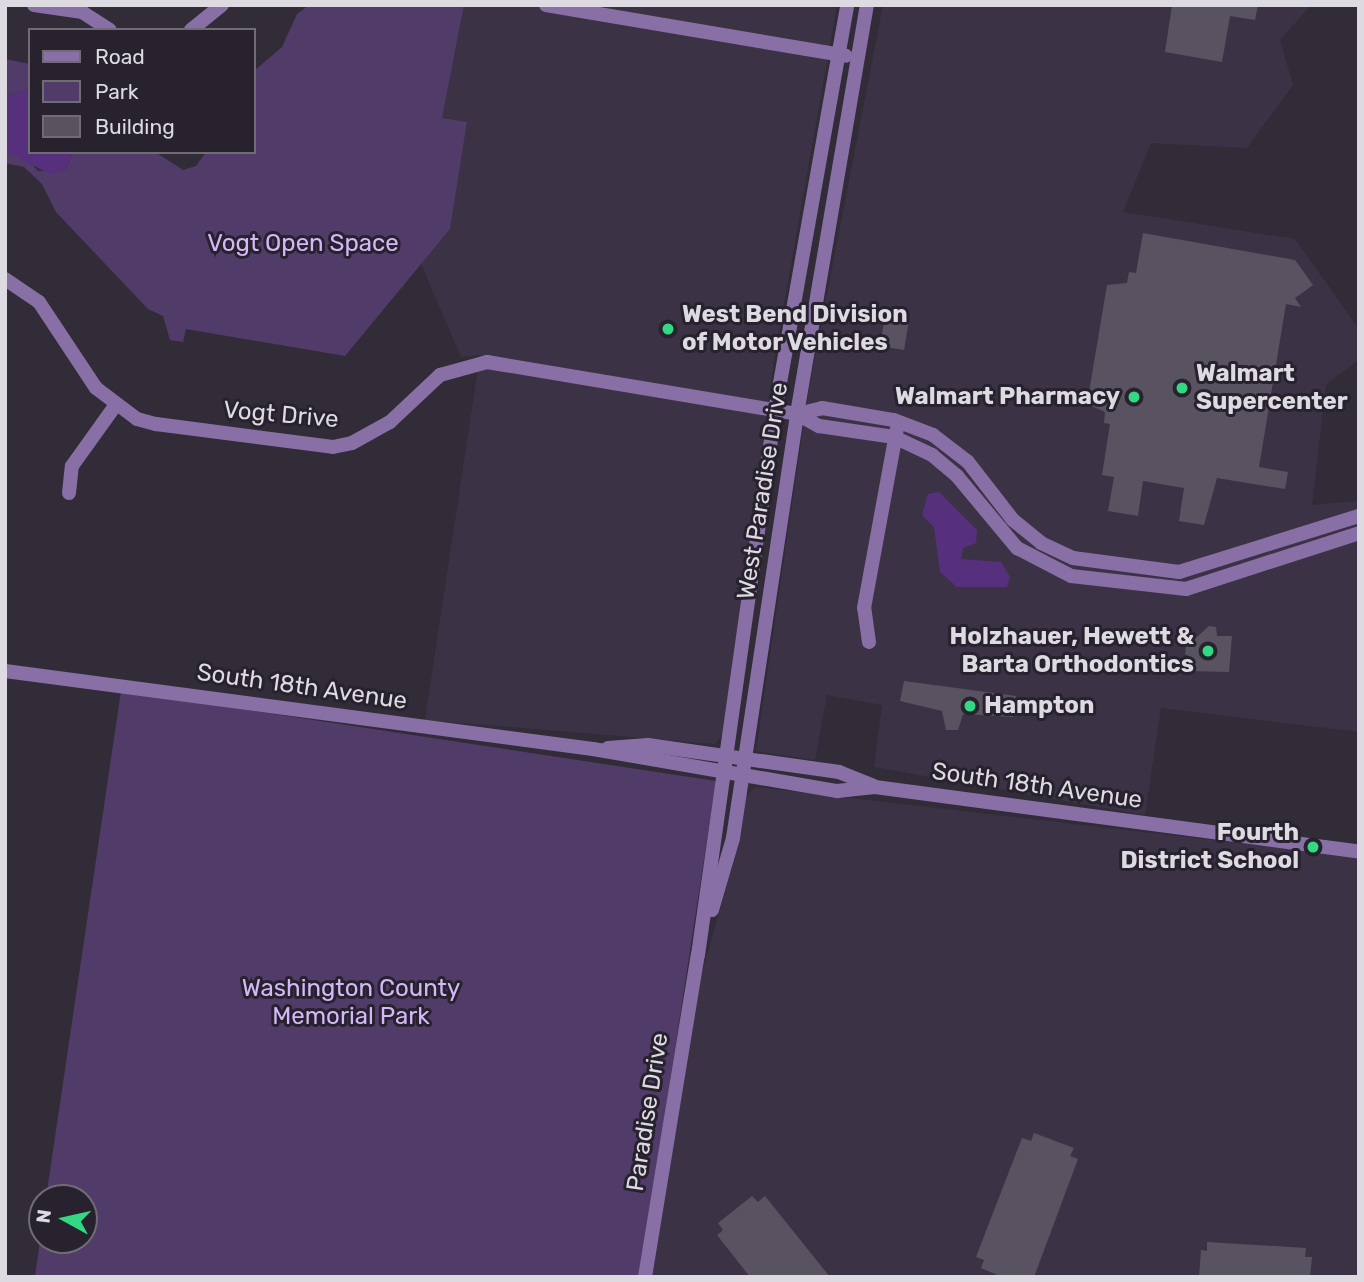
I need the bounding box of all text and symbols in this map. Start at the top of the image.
legend [28,28,256,154]
text: Road [95,44,145,69]
text: Park [95,79,139,104]
text: Building [95,114,175,139]
park label: Vogt Open Space [207,230,399,258]
place label: West Bend Division of Motor Vehicles [682,301,908,357]
marker: West Bend Division of Motor Vehicles [660,321,676,337]
place label: Walmart Supercenter [1196,360,1348,416]
street label: West Paradise Drive [732,380,794,602]
marker: Walmart Supercenter [1174,380,1190,396]
place label: Walmart Pharmacy [895,383,1120,411]
marker: Walmart Pharmacy [1126,389,1142,405]
street label: Vogt Drive [222,396,340,434]
place label: Holzhauer, Hewett & Barta Orthodontics [949,623,1194,679]
marker: Holzhauer, Hewett & Barta Orthodontics [1200,643,1216,659]
street label: South 18th Avenue [195,658,409,716]
place label: Hampton [984,692,1094,720]
marker: Hampton [962,698,978,714]
street label: South 18th Avenue [930,757,1144,815]
place label: Fourth District School [1120,819,1299,875]
marker: Fourth District School [1305,839,1321,855]
park label: Washington County Memorial Park [242,975,460,1031]
street label: Paradise Drive [621,1031,675,1193]
north arrow [28,1184,98,1254]
text: N [31,1208,56,1225]

